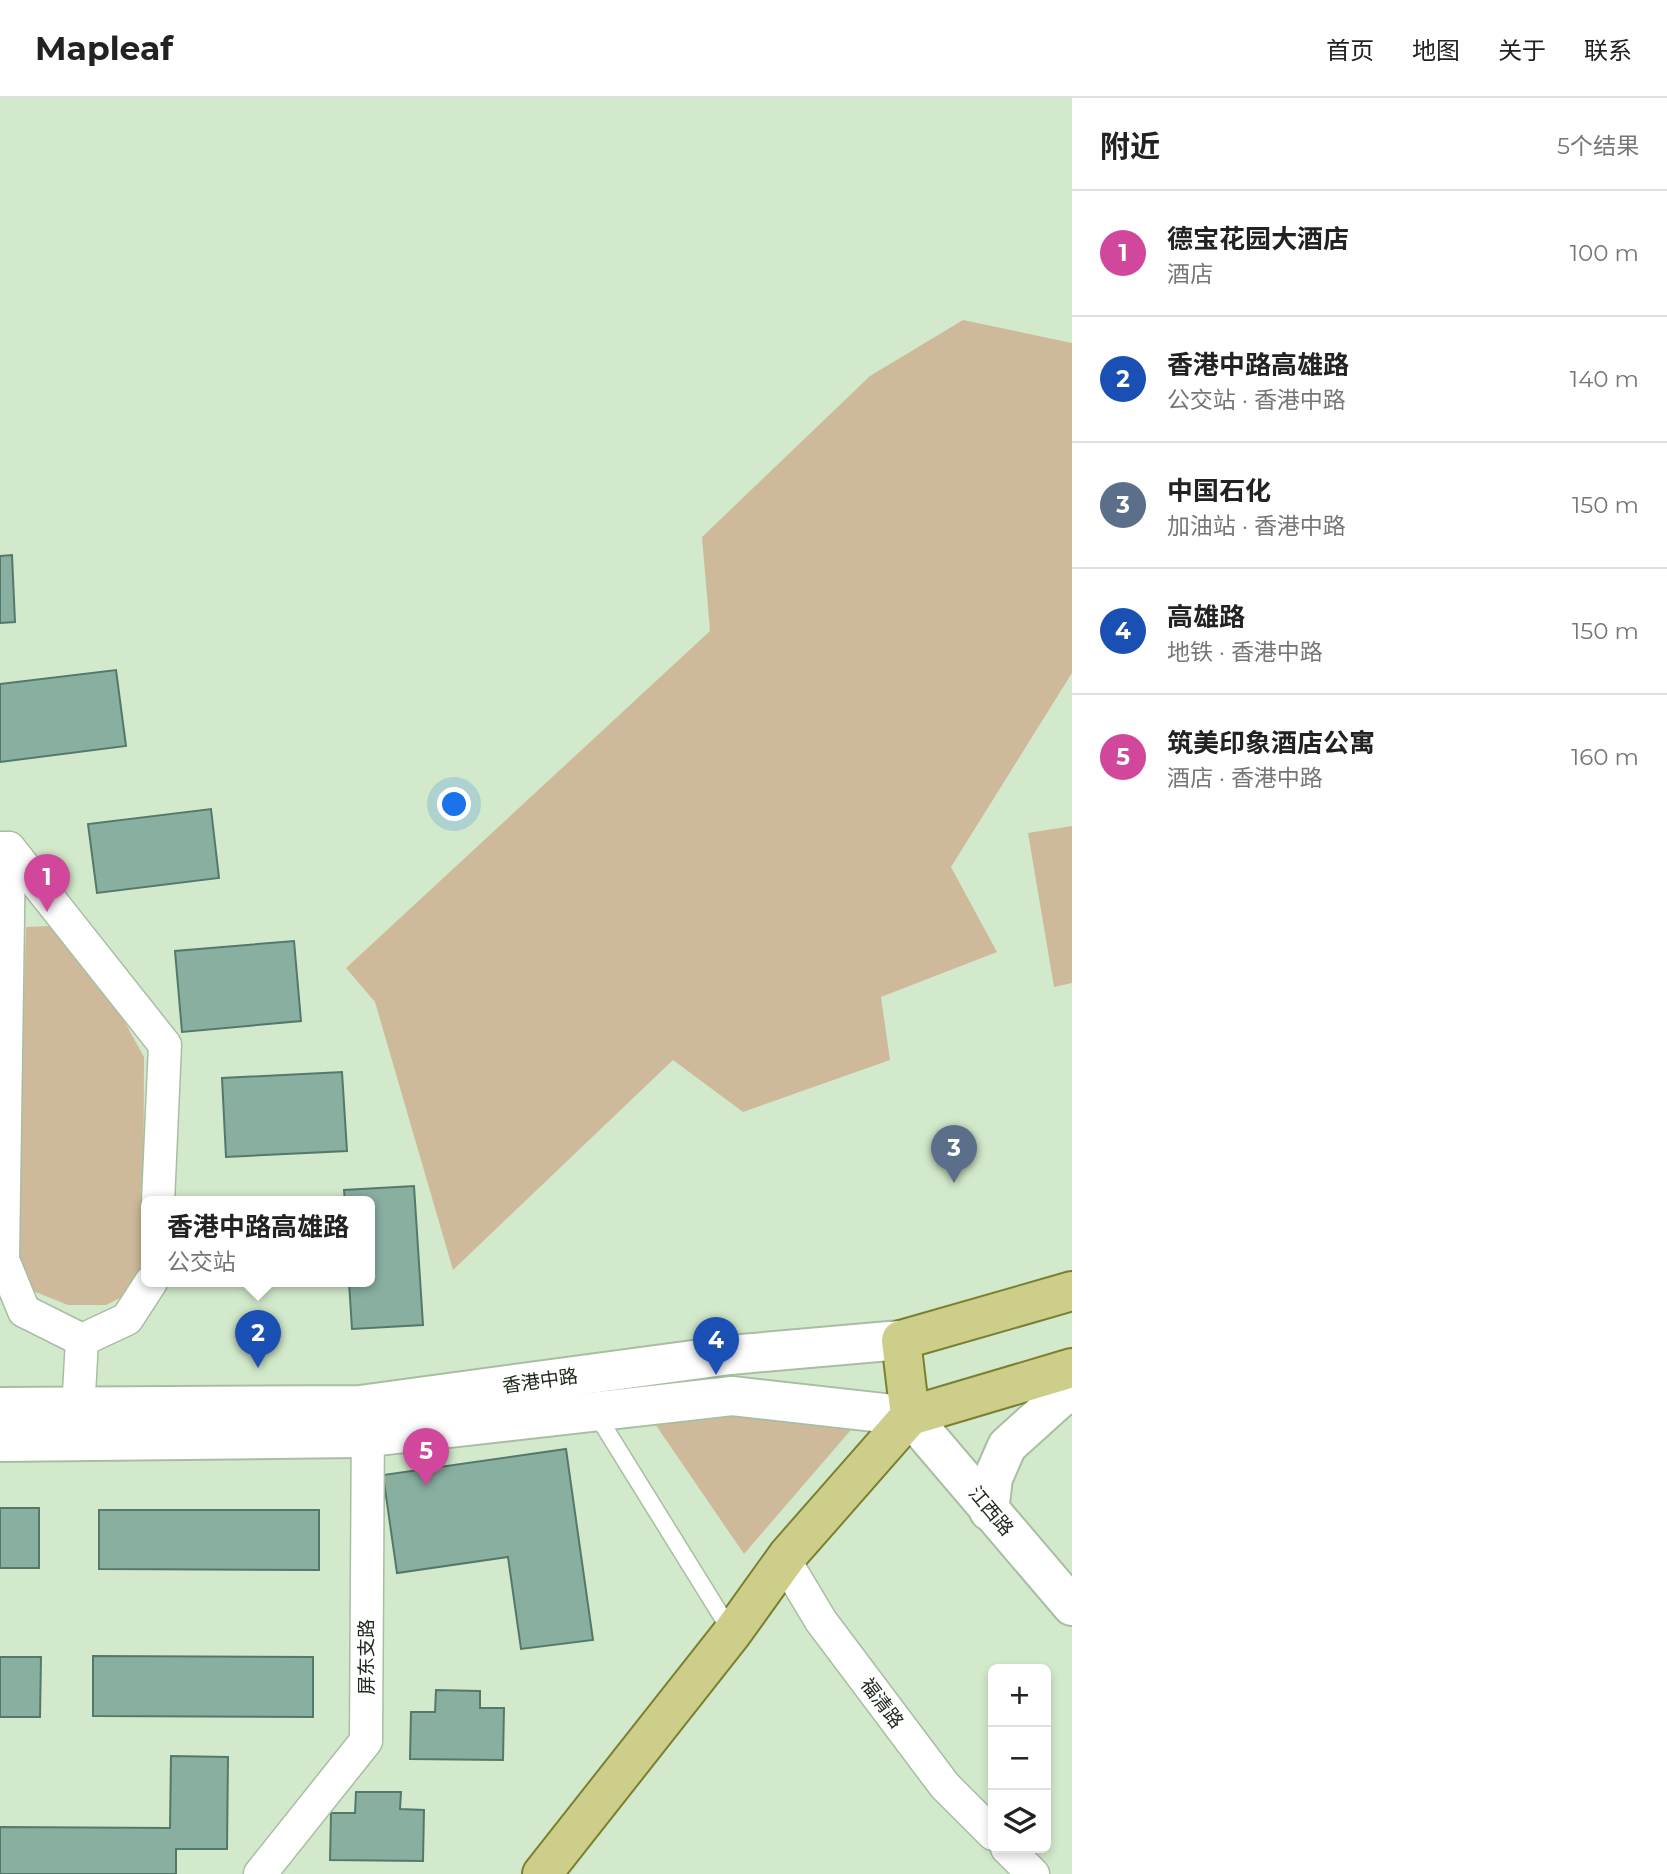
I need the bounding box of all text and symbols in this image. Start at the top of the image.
text: Mapleaf [35,28,173,68]
text: 首页 [1326,36,1374,65]
text: 地图 [1412,36,1460,65]
text: 关于 [1498,36,1546,65]
text: 联系 [1584,36,1632,65]
text: 附近 [1100,128,1160,165]
text: 5个结果 [1557,132,1639,160]
text: 德宝花园大酒店 [1167,223,1349,255]
text: 1 [1118,239,1128,267]
text: 100 m [1570,239,1639,267]
text: 酒店 [1167,260,1213,288]
text: 香港中路高雄路 [1167,349,1349,381]
text: 2 [1116,365,1130,393]
text: 140 m [1570,365,1639,393]
text: 公交站 · 香港中路 [1167,386,1346,414]
text: 中国石化 [1167,475,1271,507]
text: 3 [1116,491,1130,519]
text: 150 m [1572,491,1639,519]
text: 加油站 · 香港中路 [1167,512,1346,540]
text: 高雄路 [1167,601,1245,633]
text: 4 [1115,617,1131,645]
text: 150 m [1572,617,1639,645]
text: 地铁 · 香港中路 [1167,638,1323,666]
text: 筑美印象酒店公寓 [1167,727,1375,759]
text: 5 [1116,743,1130,771]
text: 160 m [1571,743,1639,771]
text: 酒店 · 香港中路 [1167,764,1323,792]
your location [437,787,471,821]
pin: 1 [24,854,70,912]
pin: 3 [931,1125,977,1183]
popup [141,1196,375,1287]
text: 香港中路高雄路 [167,1211,349,1243]
text: 公交站 [167,1248,236,1276]
pin: 2 [235,1310,281,1368]
pin: 4 [693,1317,739,1375]
street label: 香港中路 [501,1364,579,1398]
pin: 5 [403,1428,449,1486]
street label: 江西路 [964,1482,1018,1540]
street label: 屏东支路 [355,1619,378,1695]
map controls [988,1664,1051,1853]
button: + [988,1664,1051,1727]
street label: 福清路 [856,1673,908,1733]
button: − [988,1727,1051,1790]
button: layers [988,1790,1051,1853]

